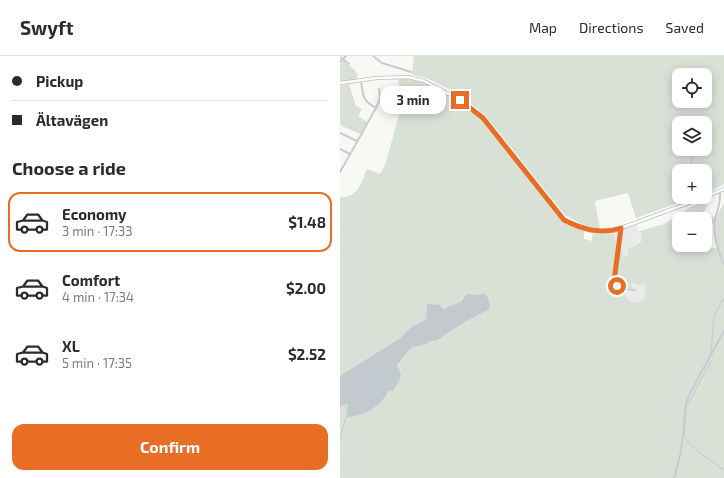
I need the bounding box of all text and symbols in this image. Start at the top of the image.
text: Swyft [20,16,73,39]
text: Map [529,19,557,36]
text: Directions [579,19,644,36]
text: Saved [666,19,704,36]
map controls [672,68,712,252]
button: locate [672,68,712,108]
text: Pickup [36,72,83,90]
callout: 3 min [380,86,446,114]
route end [451,91,469,109]
text: 3 min [396,92,430,108]
text: Ältavägen [36,111,108,129]
button: layers [672,116,712,156]
text: Choose a ride [12,157,126,179]
button: + [672,164,712,204]
icon: car [14,204,50,240]
text: Economy [62,205,127,223]
button: − [672,212,712,252]
text: $1.48 [288,213,326,231]
text: 3 min · 17:33 [62,223,133,239]
icon: car [14,270,50,306]
text: Comfort [62,271,120,289]
route start [608,277,626,295]
text: $2.00 [286,279,326,297]
text: 4 min · 17:34 [62,289,134,305]
icon: car [14,336,50,372]
text: XL [62,337,80,355]
text: $2.52 [288,345,326,363]
text: 5 min · 17:35 [62,355,132,371]
button: Confirm [12,424,328,470]

